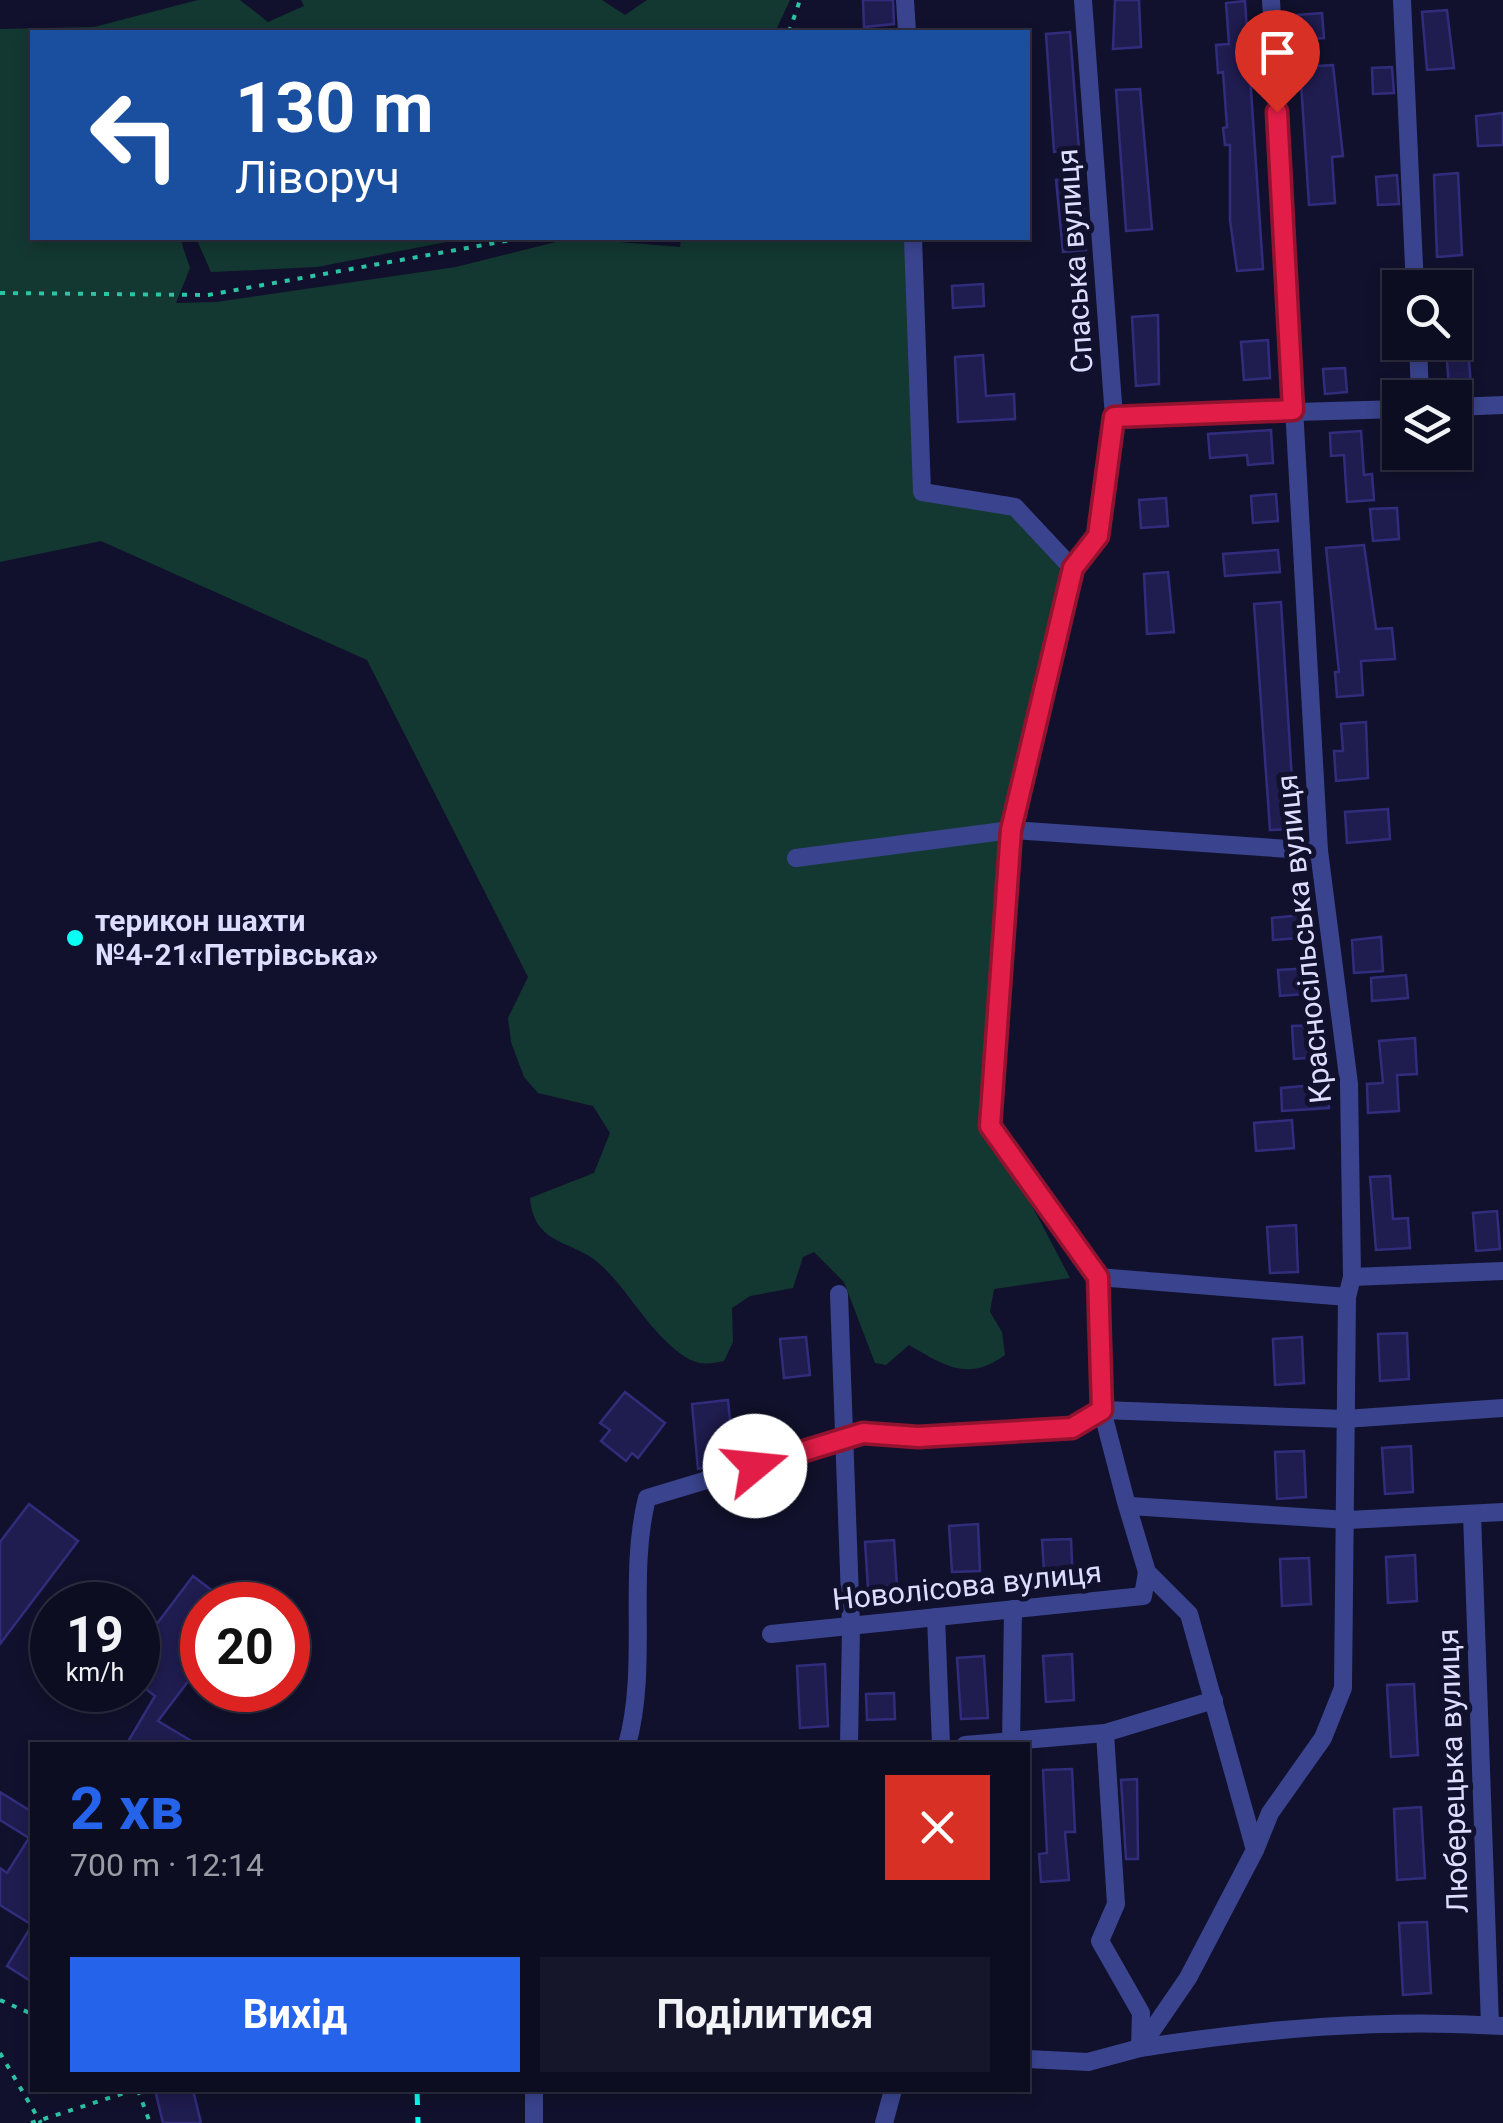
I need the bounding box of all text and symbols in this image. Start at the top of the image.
pin [1235,10,1320,113]
icon: arrive [1250,25,1305,80]
text: 130 m [235,67,434,149]
icon: left [70,70,200,200]
street label: Спаська вулиця [1049,148,1100,374]
text: Ліворуч [235,151,400,204]
map controls [1382,270,1472,470]
button: search [1382,270,1472,360]
button: layers [1382,380,1472,470]
street label: Красносільська вулиця [1269,773,1338,1105]
place label: терикон шахти №4-21«Петрівська» [95,903,379,972]
marker: терикон шахти №4-21«Петрівська» [64,927,86,949]
position arrow [703,1414,807,1518]
street label: Новолісова вулиця [831,1554,1103,1617]
speed limit sign: 20 [180,1582,310,1712]
text: 19 [66,1606,124,1664]
street label: Люберецька вулиця [1430,1628,1475,1914]
text: km/h [66,1658,124,1687]
text: 2 хв [70,1773,184,1844]
button: close [885,1775,990,1880]
text: 700 m · 12:14 [70,1846,264,1884]
button: Вихід [70,1957,520,2072]
button: Поділитися [540,1957,990,2072]

